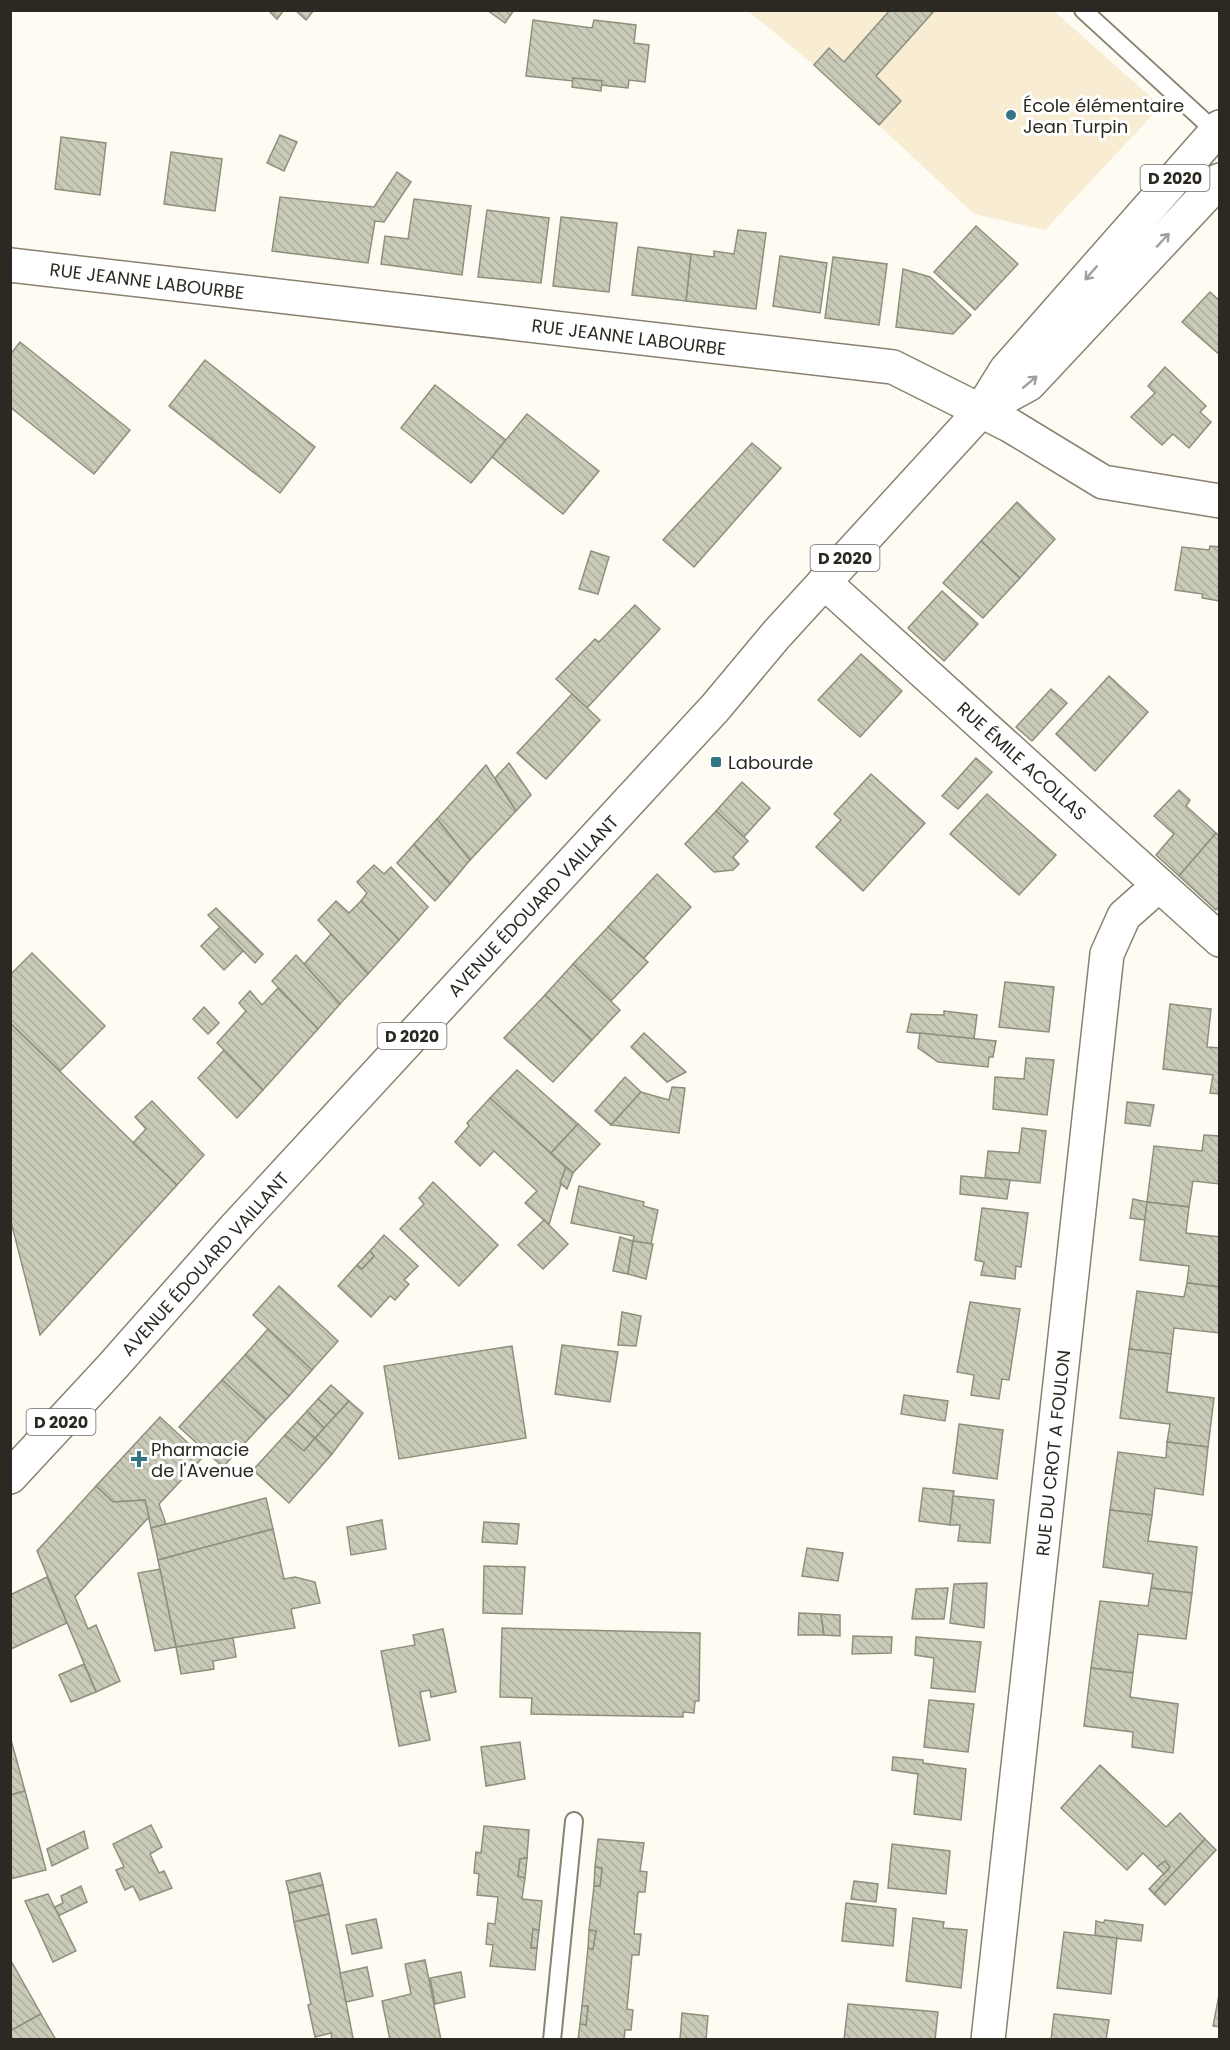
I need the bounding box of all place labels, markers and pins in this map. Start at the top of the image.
place label: École élémentaire Jean Turpin [1023,93,1184,139]
marker: École élémentaire Jean Turpin [1004,108,1018,122]
place label: Labourde [728,750,813,775]
marker: Labourde [709,755,723,769]
place label: Pharmacie de l'Avenue [151,1437,254,1483]
marker: Pharmacie de l'Avenue [132,1452,146,1466]

